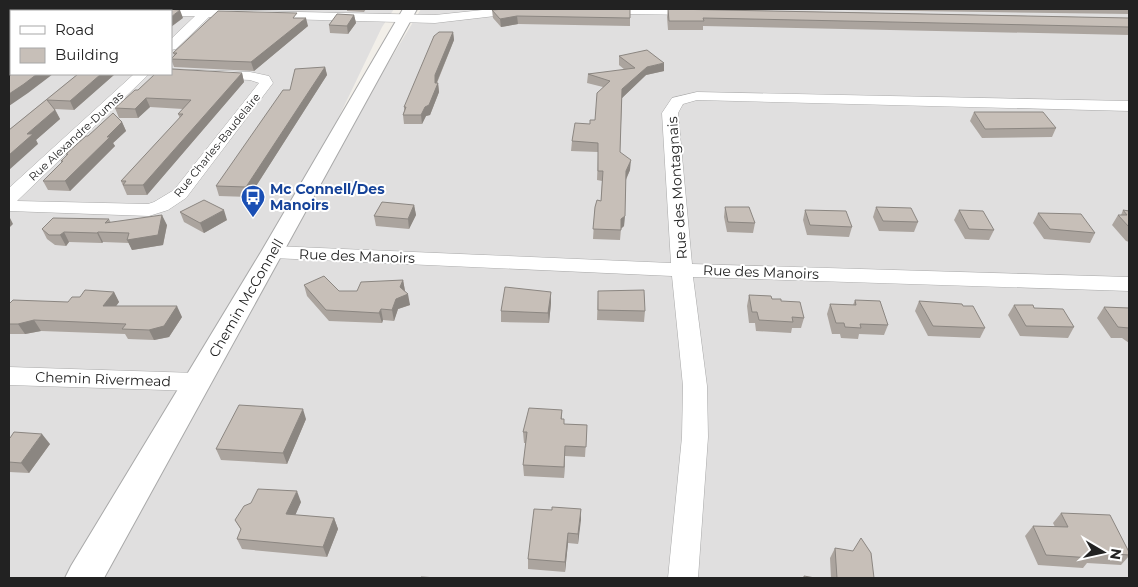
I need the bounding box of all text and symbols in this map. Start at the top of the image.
legend [10,10,172,75]
text: Road [55,20,94,39]
text: Building [55,45,119,64]
street label: Rue Alexandre-Dumas [26,88,127,184]
street label: Rue Charles-Baudelaire [171,90,263,200]
street label: Rue des Montagnais [663,116,691,260]
place label: Mc Connell/Des Manoirs [270,180,385,214]
bus stop icon: Mc Connell/Des Manoirs [240,184,266,218]
street label: Chemin McConnell [205,235,287,361]
street label: Rue des Manoirs [299,245,416,267]
street label: Rue des Manoirs [703,261,820,283]
street label: Chemin Rivermead [35,368,171,390]
north arrow [1078,527,1128,577]
text: N [1106,547,1126,561]

